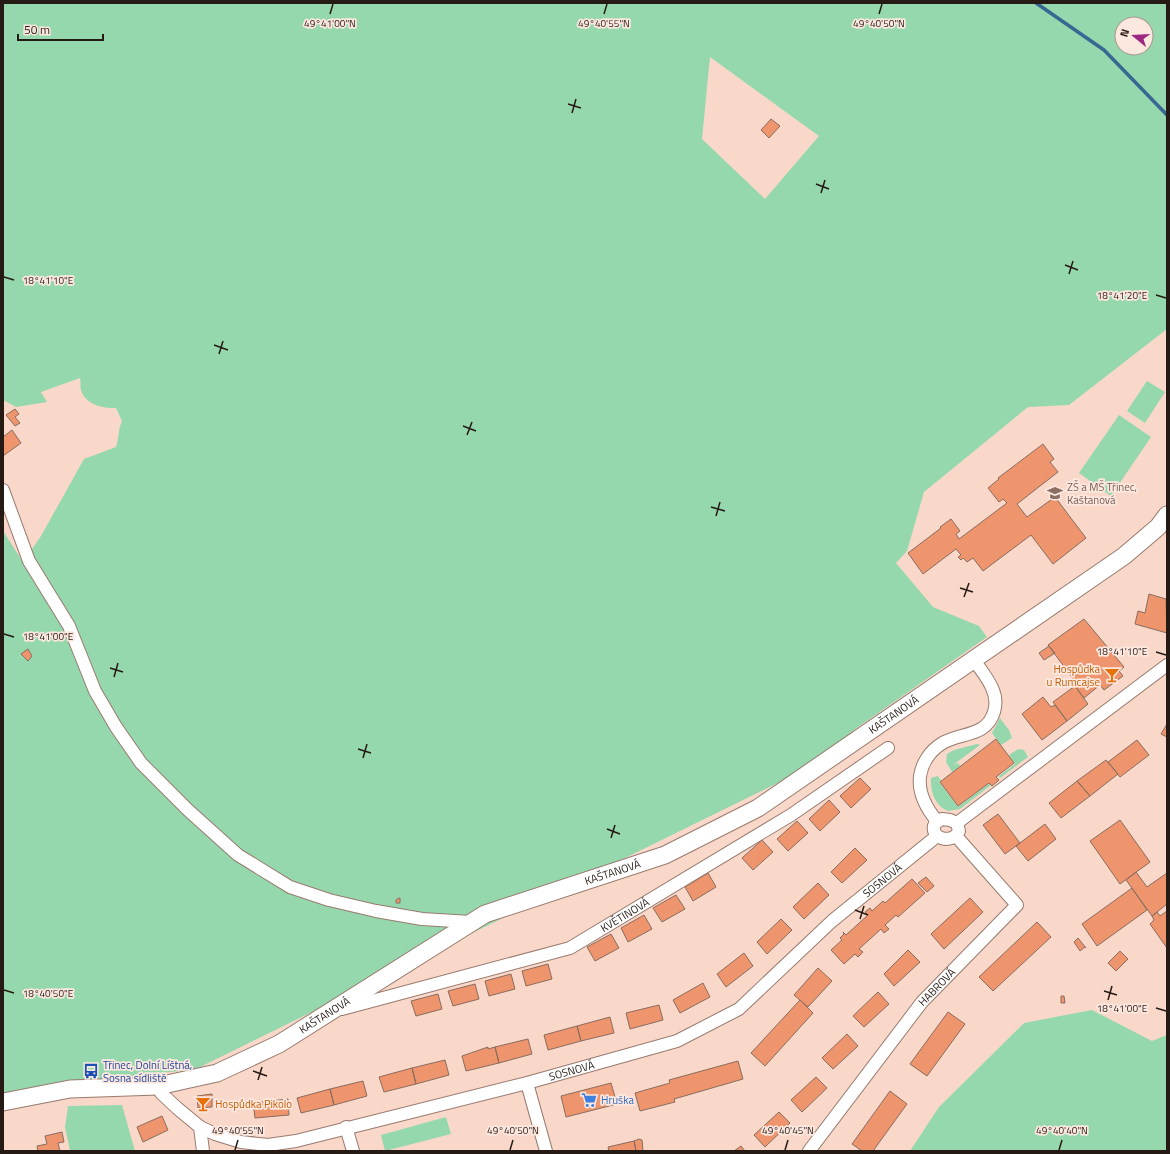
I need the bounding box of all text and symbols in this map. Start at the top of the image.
scale bar [18,16,103,42]
text: 49°41'00"N [304,16,356,31]
text: 49°40'55"N [578,16,630,31]
text: 49°40'50"N [853,16,905,31]
north arrow [1114,16,1154,56]
text: 50 m [24,20,50,39]
text: N [1116,27,1133,39]
text: 18°41'10"E [23,273,74,288]
text: 18°41'20"E [1097,288,1148,303]
place label: ZŠ a MŠ Třinec, Kaštanová [1067,479,1137,508]
school or university icon: ZŠ a MŠ Třinec, Kaštanová [1046,484,1064,502]
text: 18°41'00"E [23,629,74,644]
text: 18°41'10"E [1097,644,1148,659]
place label: Hospůdka u Rumcajse [1047,661,1100,690]
bar icon: Hospůdka u Rumcajse [1103,666,1121,684]
street label: KAŠTANOVÁ [865,691,922,738]
street label: KAŠTANOVÁ [583,855,643,889]
street label: SOSNOVÁ [859,859,906,901]
street label: KVĚTINOVÁ [597,894,653,936]
street label: HABROVÁ [914,964,959,1010]
text: 18°40'50"E [23,986,74,1001]
street label: KAŠTANOVÁ [296,993,354,1037]
text: 18°41'00"E [1097,1001,1148,1016]
street label: SOSNOVÁ [547,1056,596,1084]
place label: Třinec, Dolní Líštná, Sosna sídliště [103,1057,192,1086]
bus stop icon: Třinec, Dolní Líštná, Sosna sídliště [82,1062,100,1080]
supermarket icon: Hruška [580,1091,598,1109]
place label: Hruška [601,1092,634,1108]
bar icon: Hospůdka Pikolo [194,1095,212,1113]
place label: Hospůdka Pikolo [215,1096,292,1112]
text: 49°40'55"N [212,1123,264,1138]
text: 49°40'50"N [487,1123,539,1138]
text: 49°40'45"N [762,1123,814,1138]
text: 49°40'40"N [1036,1123,1088,1138]

